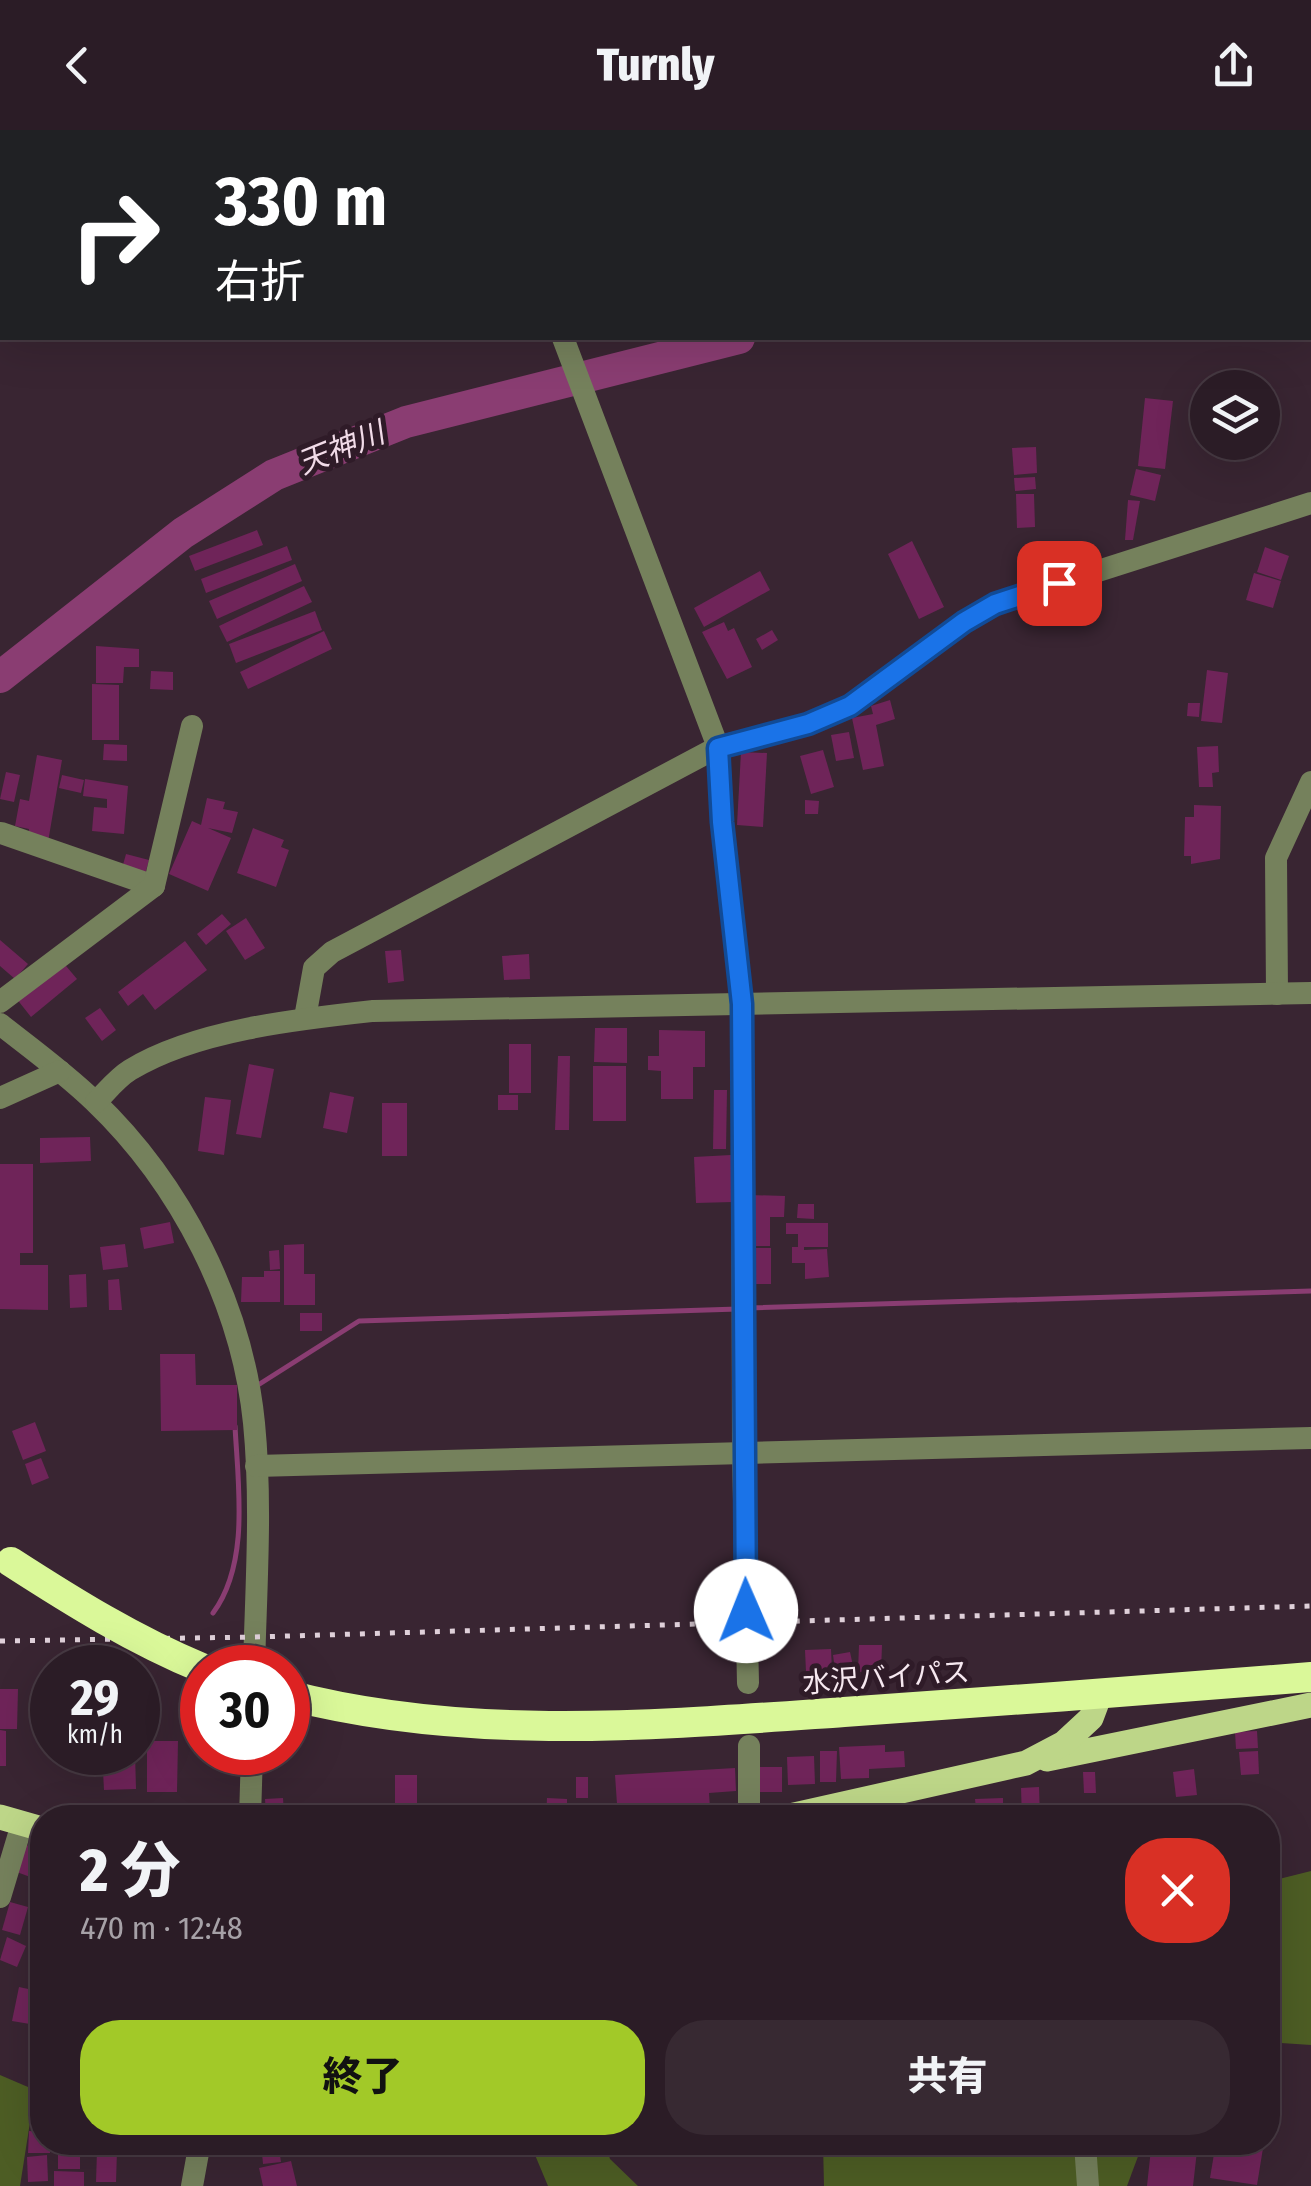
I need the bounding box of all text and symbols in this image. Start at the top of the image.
icon: back [50,38,105,93]
text: Turnly [597,38,714,92]
icon: share [1206,38,1261,93]
text: 330 m [215,160,387,244]
icon: right [50,170,180,300]
text: 右折 [215,255,305,309]
map controls [1190,370,1280,460]
button: layers [1190,370,1280,460]
water label: 天神川 [293,413,392,482]
pin [1017,541,1102,626]
icon: arrive [1032,556,1087,611]
position arrow [694,1559,798,1663]
speed limit sign: 30 [180,1645,310,1775]
street label: 水沢バイパス [801,1655,971,1700]
text: 29 [71,1668,119,1728]
text: km/h [67,1720,123,1750]
text: 2 分 [80,1835,180,1907]
button: close [1125,1838,1230,1943]
text: 470 m · 12:48 [80,1909,243,1947]
button: 終了 [80,2020,645,2135]
button: 共有 [665,2020,1230,2135]

